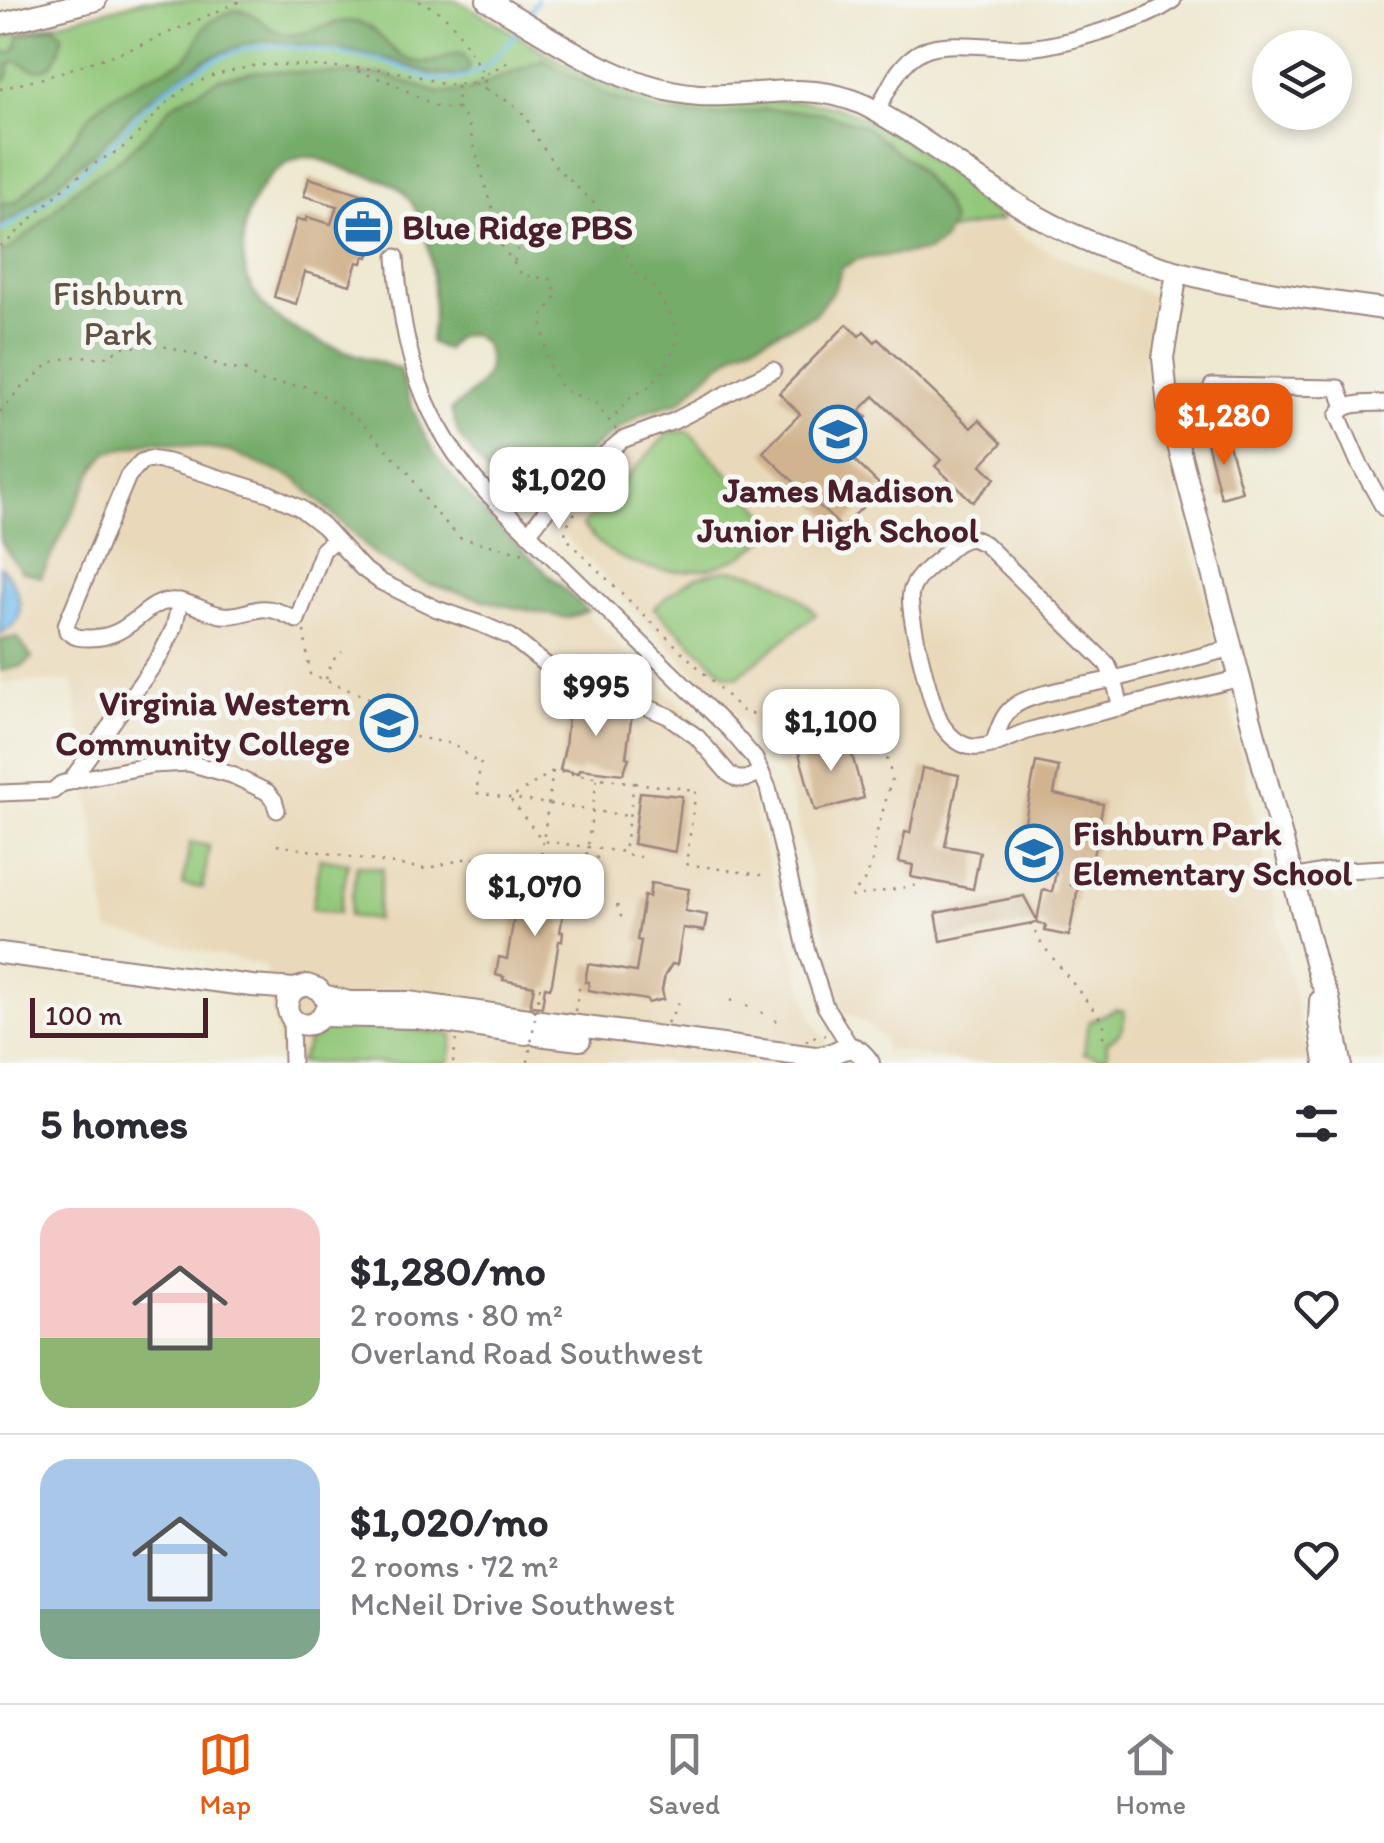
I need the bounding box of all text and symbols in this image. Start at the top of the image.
map controls [1252,30,1352,130]
button: layers [1252,30,1352,130]
office icon: Blue Ridge PBS [333,197,393,257]
place label: Blue Ridge PBS [402,206,633,248]
park label: Fishburn Park [53,272,184,354]
pin: $1,280 [1143,383,1305,468]
text: $1,280 [1178,396,1270,434]
school or university icon: James Madison Junior High School [808,404,868,464]
pin: $1,020 [478,447,640,532]
text: $1,020 [512,460,606,498]
place label: James Madison Junior High School [696,469,979,551]
pin: $995 [537,654,655,739]
text: $995 [563,667,629,705]
place label: Virginia Western Community College [55,682,350,764]
pin: $1,100 [750,689,912,774]
school or university icon: Virginia Western Community College [359,693,419,753]
text: $1,100 [785,702,877,740]
place label: Fishburn Park Elementary School [1073,812,1352,894]
school or university icon: Fishburn Park Elementary School [1004,823,1064,883]
pin: $1,070 [454,854,616,939]
text: $1,070 [488,867,582,905]
scale bar [30,993,208,1038]
text: 100 m [45,998,122,1032]
icon: filters [1289,1096,1344,1151]
text: 5 homes [40,1098,188,1149]
text: $1,280/mo [350,1245,546,1296]
icon: home [120,1248,240,1368]
icon: heart [1289,1281,1344,1336]
text: 2 rooms · 80 m² [350,1296,563,1334]
text: Overland Road Southwest [350,1334,703,1372]
text: $1,020/mo [350,1496,549,1547]
icon: home [120,1499,240,1619]
icon: heart [1289,1532,1344,1587]
text: 2 rooms · 72 m² [350,1547,558,1585]
text: McNeil Drive Southwest [350,1585,675,1623]
tab: Map [198,1727,253,1821]
tab: Saved [648,1727,720,1821]
tab: Home [1116,1727,1186,1821]

